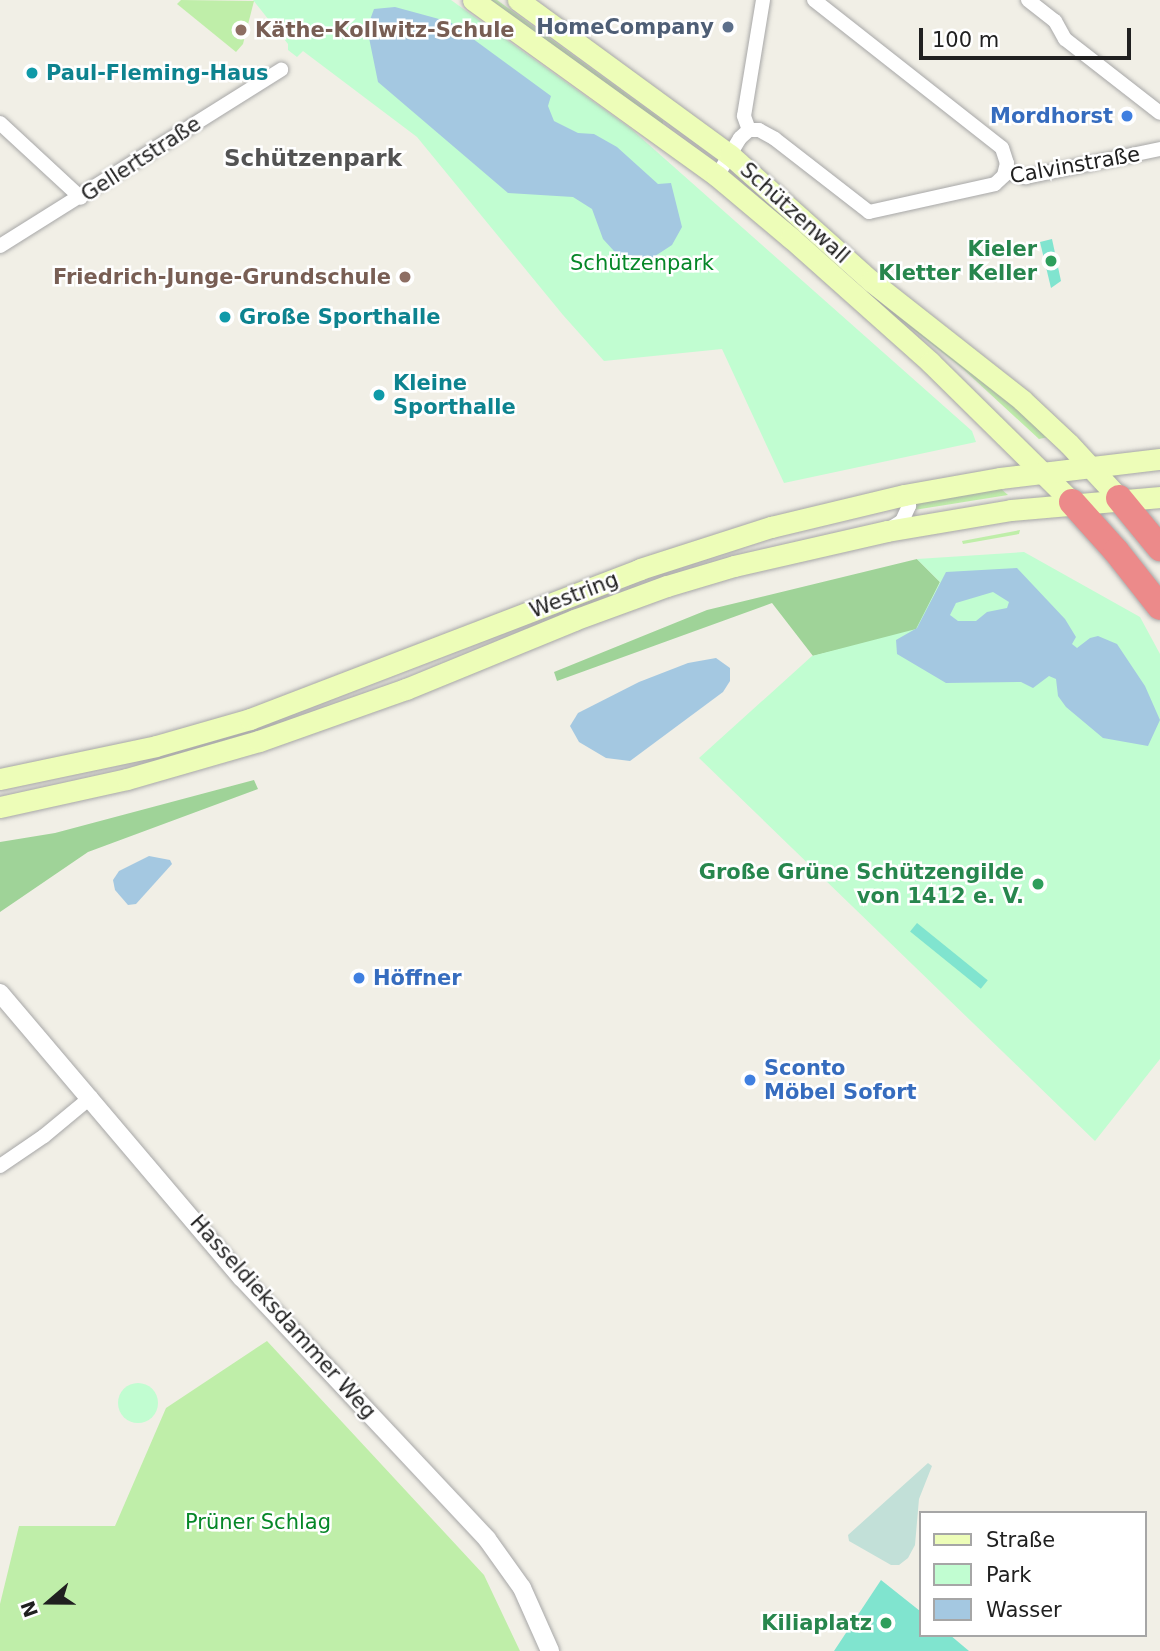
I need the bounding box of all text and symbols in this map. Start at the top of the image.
place label: HomeCompany [536,14,714,40]
scale bar [922,14,1134,58]
place label: Käthe-Kollwitz-Schule [255,17,515,43]
marker: HomeCompany [720,19,736,35]
marker: Käthe-Kollwitz-Schule [233,22,249,38]
text: 100 m [932,28,999,52]
place label: Paul-Fleming-Haus [46,60,269,86]
marker: Paul-Fleming-Haus [24,65,40,81]
place label: Mordhorst [990,103,1113,129]
marker: Mordhorst [1119,108,1135,124]
street label: Gellertstraße [76,111,206,207]
street label: Calvinstraße [1008,141,1142,189]
district label: Schützenpark [224,144,402,172]
street label: Schützenwall [735,157,855,269]
place label: Kieler Kletter Keller [878,236,1037,286]
park label: Schützenpark [570,250,714,276]
marker: Kieler Kletter Keller [1043,253,1059,269]
place label: Friedrich-Junge-Grundschule [53,264,391,290]
marker: Friedrich-Junge-Grundschule [397,269,413,285]
place label: Große Sporthalle [239,304,440,330]
marker: Große Sporthalle [217,309,233,325]
place label: Kleine Sporthalle [393,370,516,420]
marker: Kleine Sporthalle [371,387,387,403]
street label: Westring [526,567,622,623]
place label: Große Grüne Schützengilde von 1412 e. V. [699,859,1024,909]
marker: Große Grüne Schützengilde von 1412 e. V. [1030,876,1046,892]
place label: Höffner [373,965,462,991]
marker: Höffner [351,970,367,986]
place label: Sconto Möbel Sofort [764,1055,917,1105]
marker: Sconto Möbel Sofort [742,1072,758,1088]
street label: Hasseldieksdammer Weg [185,1210,381,1424]
park label: Prüner Schlag [185,1509,331,1535]
legend [918,1511,1146,1637]
text: Straße [986,1528,1055,1552]
text: Park [986,1563,1031,1587]
north arrow [14,1567,84,1637]
text: N [16,1598,42,1620]
text: Wasser [986,1598,1062,1622]
place label: Kiliaplatz [761,1610,872,1636]
marker: Kiliaplatz [878,1615,894,1631]

